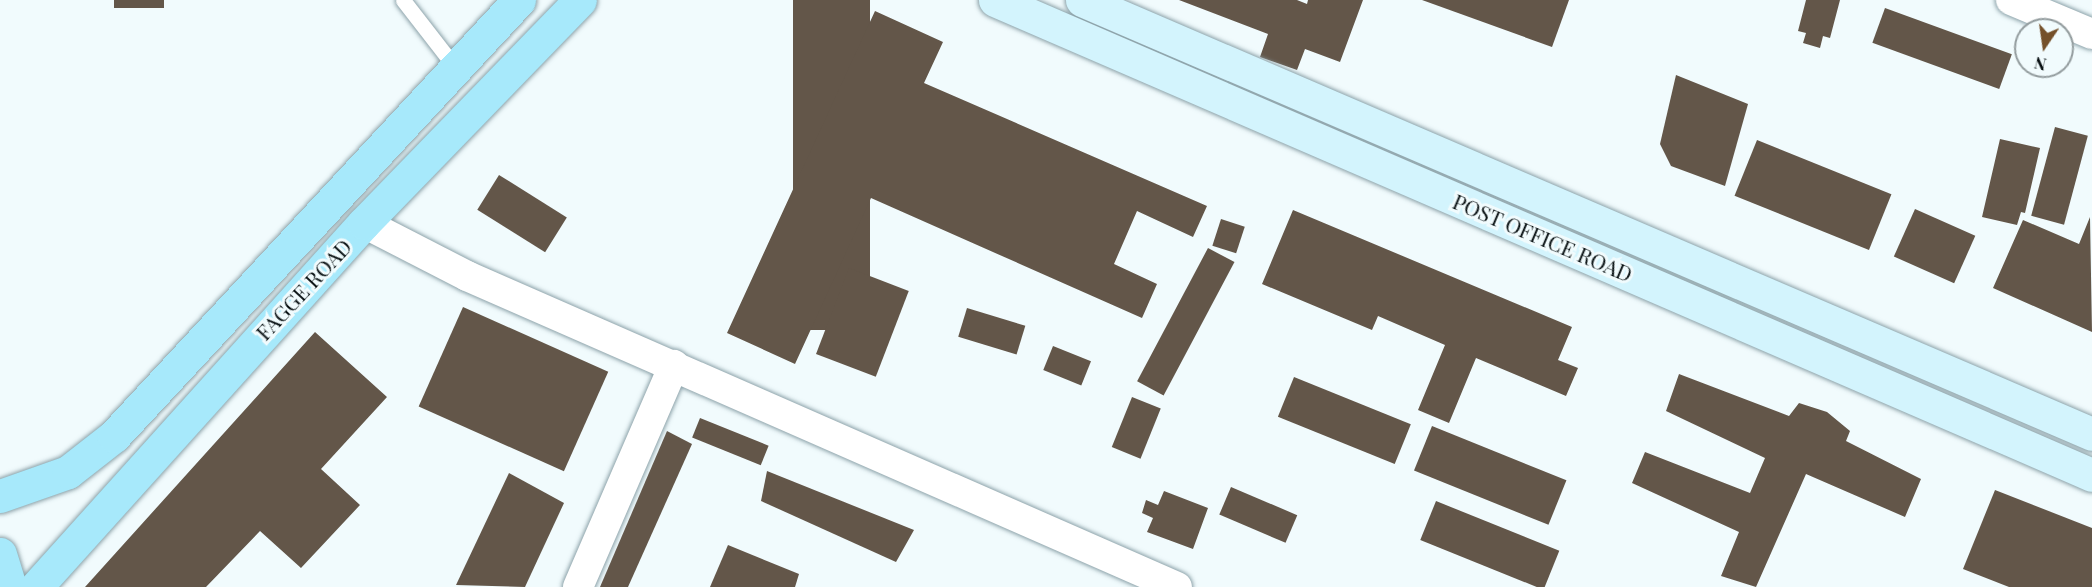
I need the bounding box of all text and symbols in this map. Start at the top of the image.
north arrow [2014,18,2074,78]
text: N [2032,53,2048,76]
street label: POST OFFICE ROAD [1449,188,1637,286]
street label: FAGGE ROAD [250,233,356,345]

